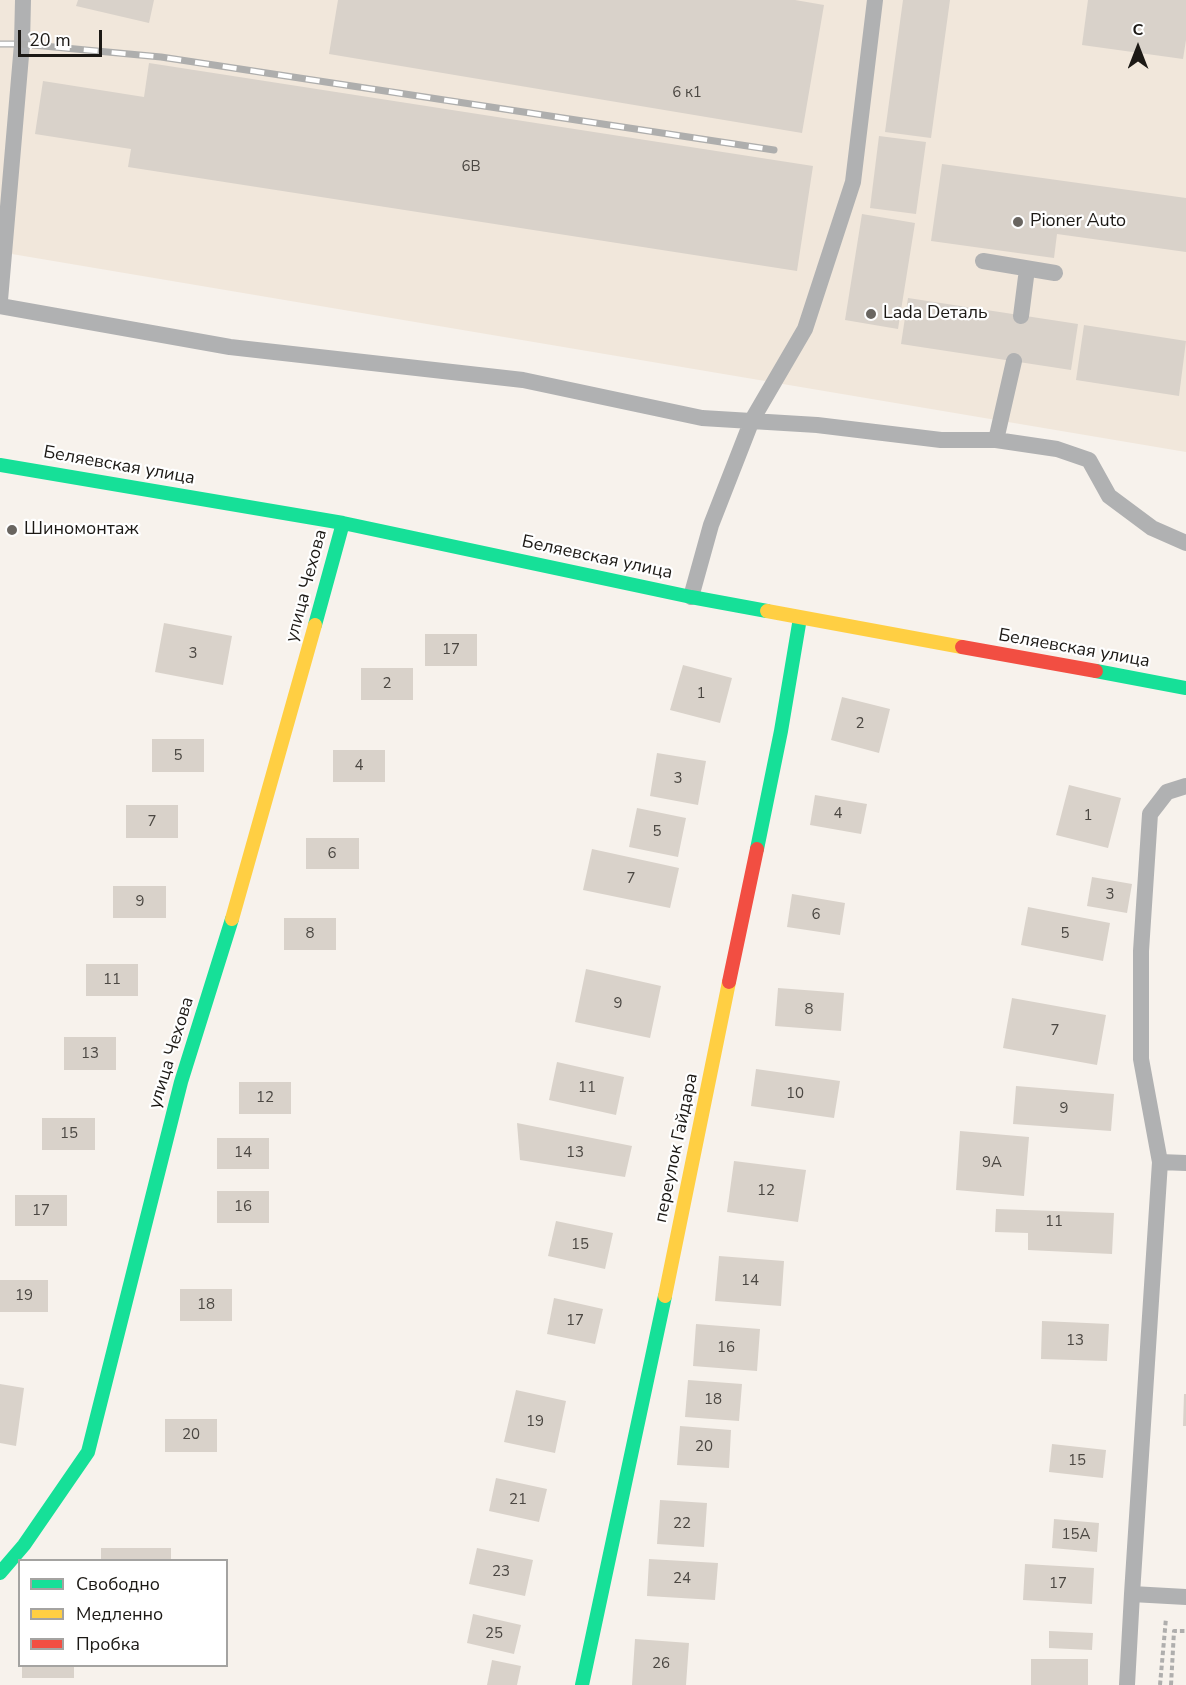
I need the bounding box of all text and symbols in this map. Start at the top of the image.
scale bar [21,18,105,56]
north arrow [1108,18,1168,78]
text: С [1133,19,1143,41]
text: 20 m [29,28,71,52]
house number: 6 к1 [672,84,702,102]
house number: 6В [461,158,481,176]
place label: Pioner Auto [1030,211,1126,233]
marker: Pioner Auto [1011,215,1025,229]
place label: Lada Dеталь [883,303,988,325]
marker: Lada Dеталь [864,307,878,321]
street label: Беляевская улица [42,442,196,490]
place label: Шиномонтаж [24,519,139,541]
marker: Шиномонтаж [5,523,19,537]
street label: улица Чехова [282,527,332,645]
street label: Беляевская улица [520,531,674,585]
street label: Беляевская улица [997,625,1151,673]
house number: 17 [442,641,460,659]
house number: 3 [189,645,197,663]
house number: 2 [383,675,391,693]
house number: 1 [697,685,705,703]
house number: 2 [856,715,864,733]
house number: 5 [174,747,182,765]
house number: 4 [355,757,363,775]
house number: 3 [674,770,682,788]
house number: 4 [834,805,842,823]
house number: 1 [1084,807,1092,825]
house number: 7 [148,813,156,831]
house number: 5 [653,823,661,841]
house number: 6 [328,845,336,863]
house number: 7 [627,870,635,888]
house number: 3 [1106,886,1114,904]
house number: 9 [136,893,144,911]
house number: 6 [812,906,820,924]
house number: 8 [306,925,314,943]
house number: 5 [1061,925,1069,943]
house number: 11 [103,971,121,989]
street label: улица Чехова [145,994,199,1112]
house number: 9 [614,995,622,1013]
house number: 8 [805,1001,813,1019]
house number: 7 [1051,1022,1059,1040]
house number: 13 [81,1045,99,1063]
street label: переулок Гайдара [651,1071,703,1225]
house number: 11 [578,1079,596,1097]
house number: 10 [786,1085,804,1103]
house number: 12 [256,1089,274,1107]
house number: 9 [1060,1100,1068,1118]
house number: 15 [60,1125,78,1143]
house number: 14 [234,1144,252,1162]
house number: 13 [566,1144,584,1162]
house number: 9А [982,1154,1002,1172]
house number: 12 [757,1182,775,1200]
house number: 16 [234,1198,252,1216]
house number: 17 [32,1202,50,1220]
house number: 11 [1045,1213,1063,1231]
house number: 15 [571,1236,589,1254]
house number: 14 [741,1272,759,1290]
house number: 19 [15,1287,33,1305]
house number: 18 [197,1296,215,1314]
house number: 17 [566,1312,584,1330]
house number: 13 [1066,1332,1084,1350]
house number: 16 [717,1339,735,1357]
house number: 18 [704,1391,722,1409]
house number: 19 [526,1413,544,1431]
house number: 20 [182,1426,200,1444]
house number: 20 [695,1438,713,1456]
house number: 15 [1068,1452,1086,1470]
house number: 21 [509,1491,527,1509]
house number: 22 [673,1515,691,1533]
house number: 15А [1062,1526,1090,1544]
legend [18,1559,228,1667]
house number: 23 [492,1563,510,1581]
house number: 24 [673,1570,691,1588]
text: Свободно [76,1572,160,1596]
house number: 17 [1049,1575,1067,1593]
text: Медленно [76,1602,163,1626]
house number: 25 [485,1625,503,1643]
text: Пробка [76,1632,140,1656]
house number: 26 [652,1655,670,1673]

